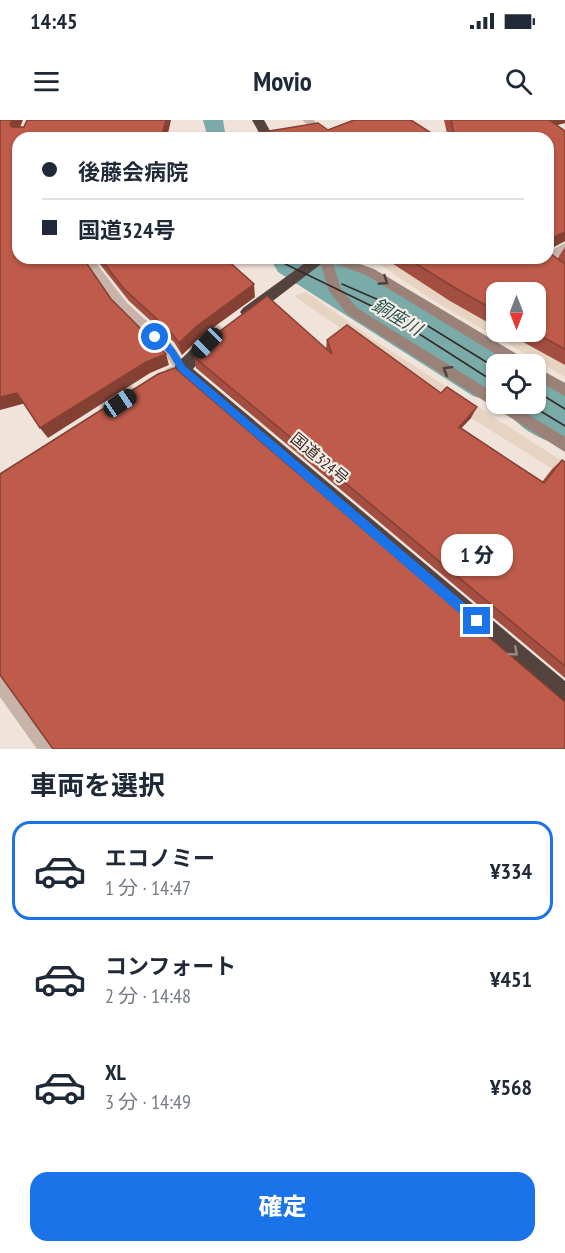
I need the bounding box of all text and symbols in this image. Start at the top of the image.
text: 14:45 [30,7,78,35]
text: Movio [253,64,312,98]
icon: menu [30,65,63,98]
icon: search [502,65,535,98]
text: 後藤会病院 [78,158,188,186]
text: 国道324号 [78,216,176,244]
one-way arrow [377,274,388,285]
north arrow [486,282,546,342]
map controls [486,282,546,414]
water label: 銅座川 [368,293,428,341]
route start [141,323,168,350]
car [188,324,226,362]
button: locate [486,354,546,414]
one-way arrow [443,366,454,377]
car [100,385,140,421]
street label: 国道324号 [287,428,353,488]
callout: 1 分 [441,534,513,576]
text: 1 分 [460,542,494,568]
route end [463,607,490,634]
one-way arrow [507,645,518,656]
text: 車両を選択 [30,768,165,802]
icon: car [33,844,87,898]
text: エコノミー [105,844,215,872]
text: ¥334 [490,857,532,885]
text: 1 分 · 14:47 [105,875,191,901]
icon: car [33,952,87,1006]
text: コンフォート [105,952,236,980]
text: ¥451 [490,965,532,993]
text: 2 分 · 14:48 [105,983,191,1009]
text: XL [105,1058,126,1086]
icon: car [33,1060,87,1114]
text: ¥568 [490,1073,532,1101]
text: 3 分 · 14:49 [105,1089,191,1115]
button: 確定 [30,1172,535,1241]

